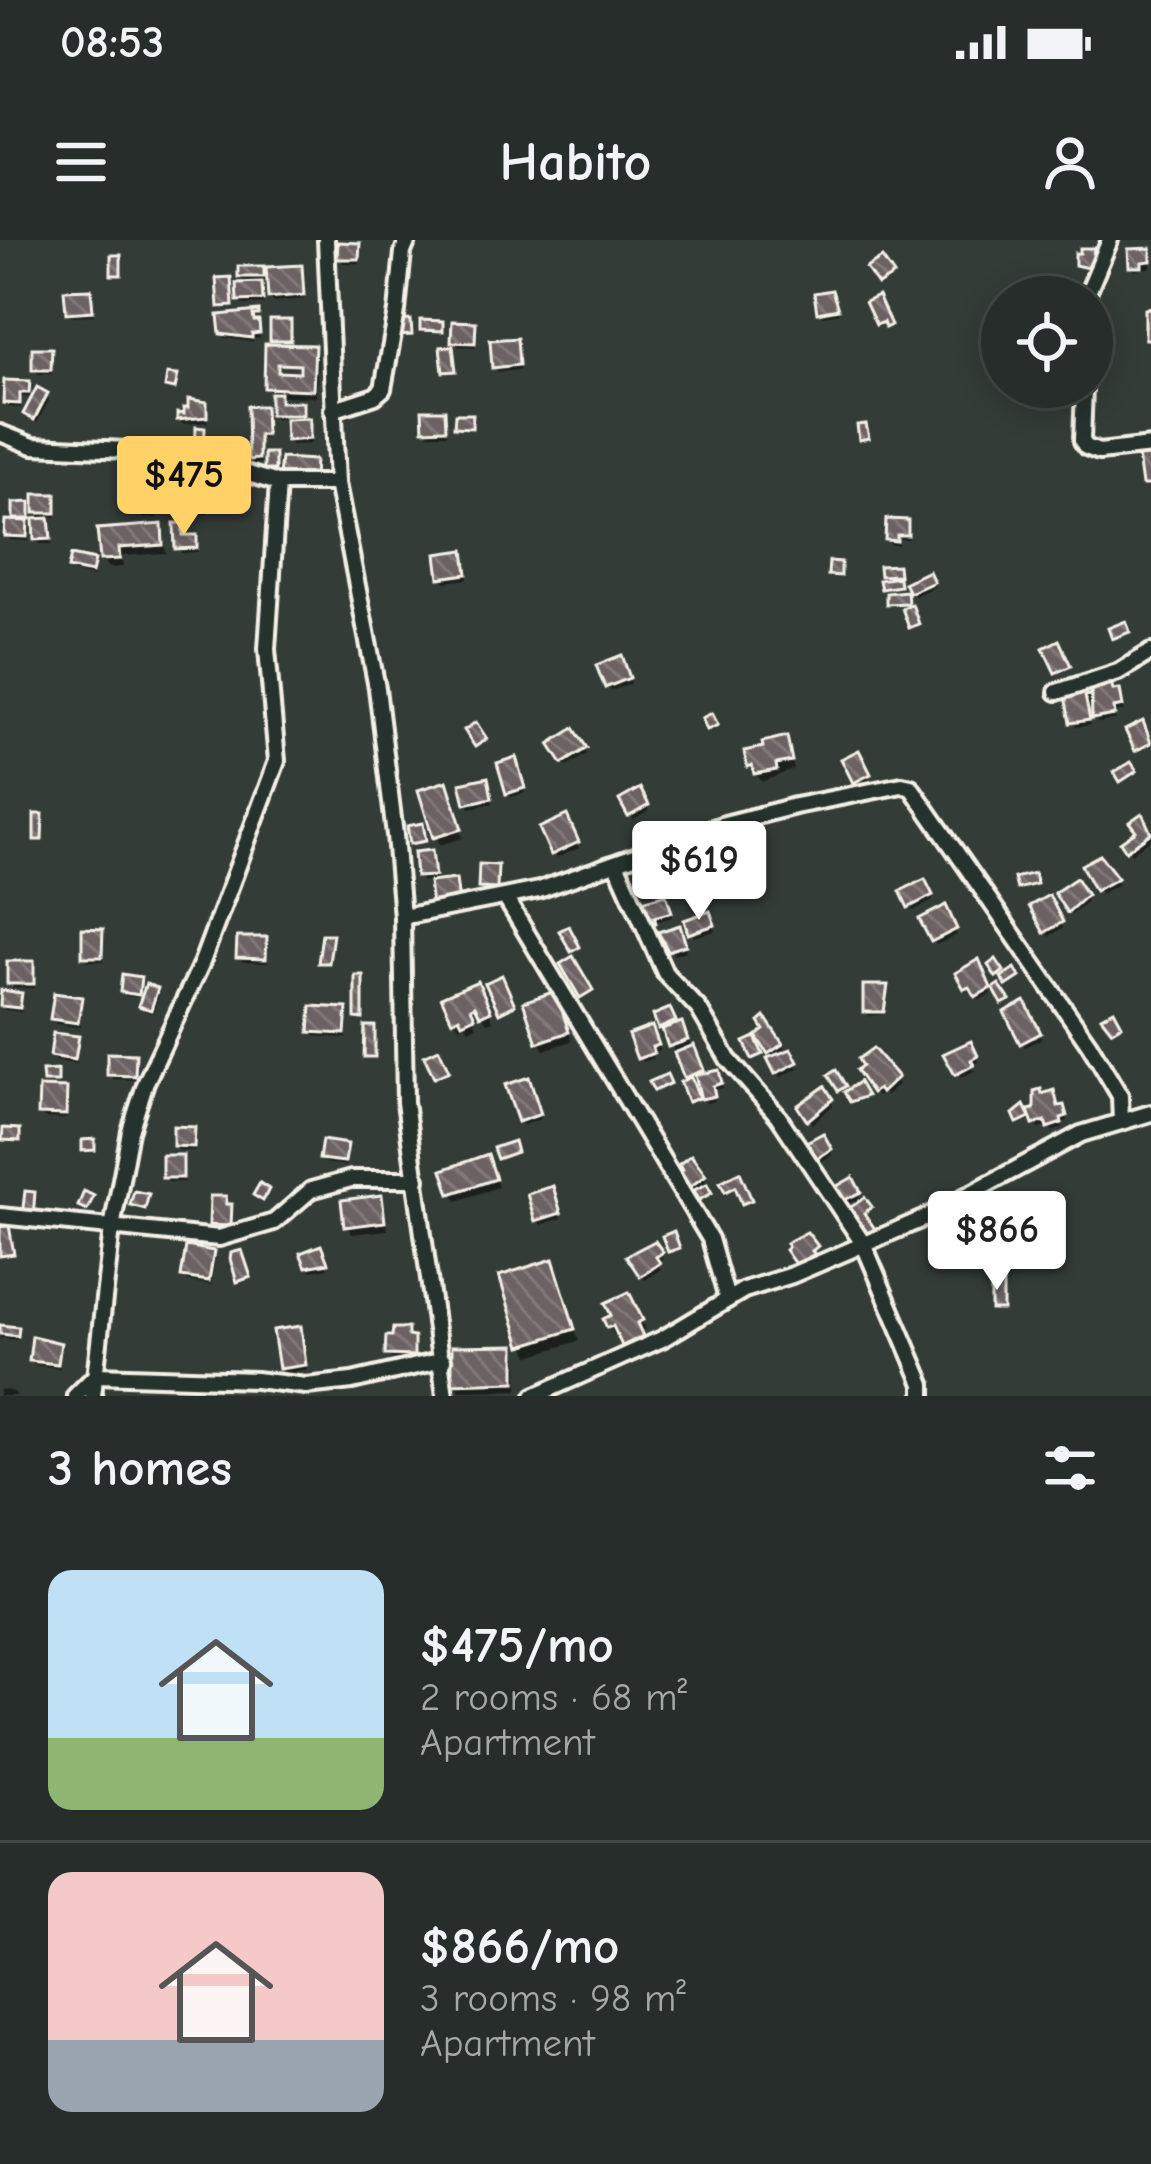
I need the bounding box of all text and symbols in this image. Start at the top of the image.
text: 08:53 [60,16,164,68]
icon: menu [48,129,114,195]
icon: person [1037,129,1103,195]
text: Habito [500,131,651,194]
map controls [981,276,1113,408]
button: locate [981,276,1113,408]
pin: $475 [113,436,255,538]
text: $475 [144,452,224,497]
pin: $619 [628,821,770,923]
text: $619 [659,837,739,882]
pin: $866 [926,1191,1068,1293]
text: $866 [955,1207,1039,1252]
icon: filters [1037,1435,1103,1501]
text: 3 homes [48,1439,232,1498]
text: $475/mo [420,1616,614,1675]
icon: home [144,1618,288,1762]
text: 2 rooms · 68 m² [420,1675,687,1720]
text: Apartment [420,1720,595,1765]
text: $866/mo [420,1917,619,1976]
icon: home [144,1920,288,2064]
text: 3 rooms · 98 m² [420,1976,686,2021]
text: Apartment [420,2021,595,2066]

